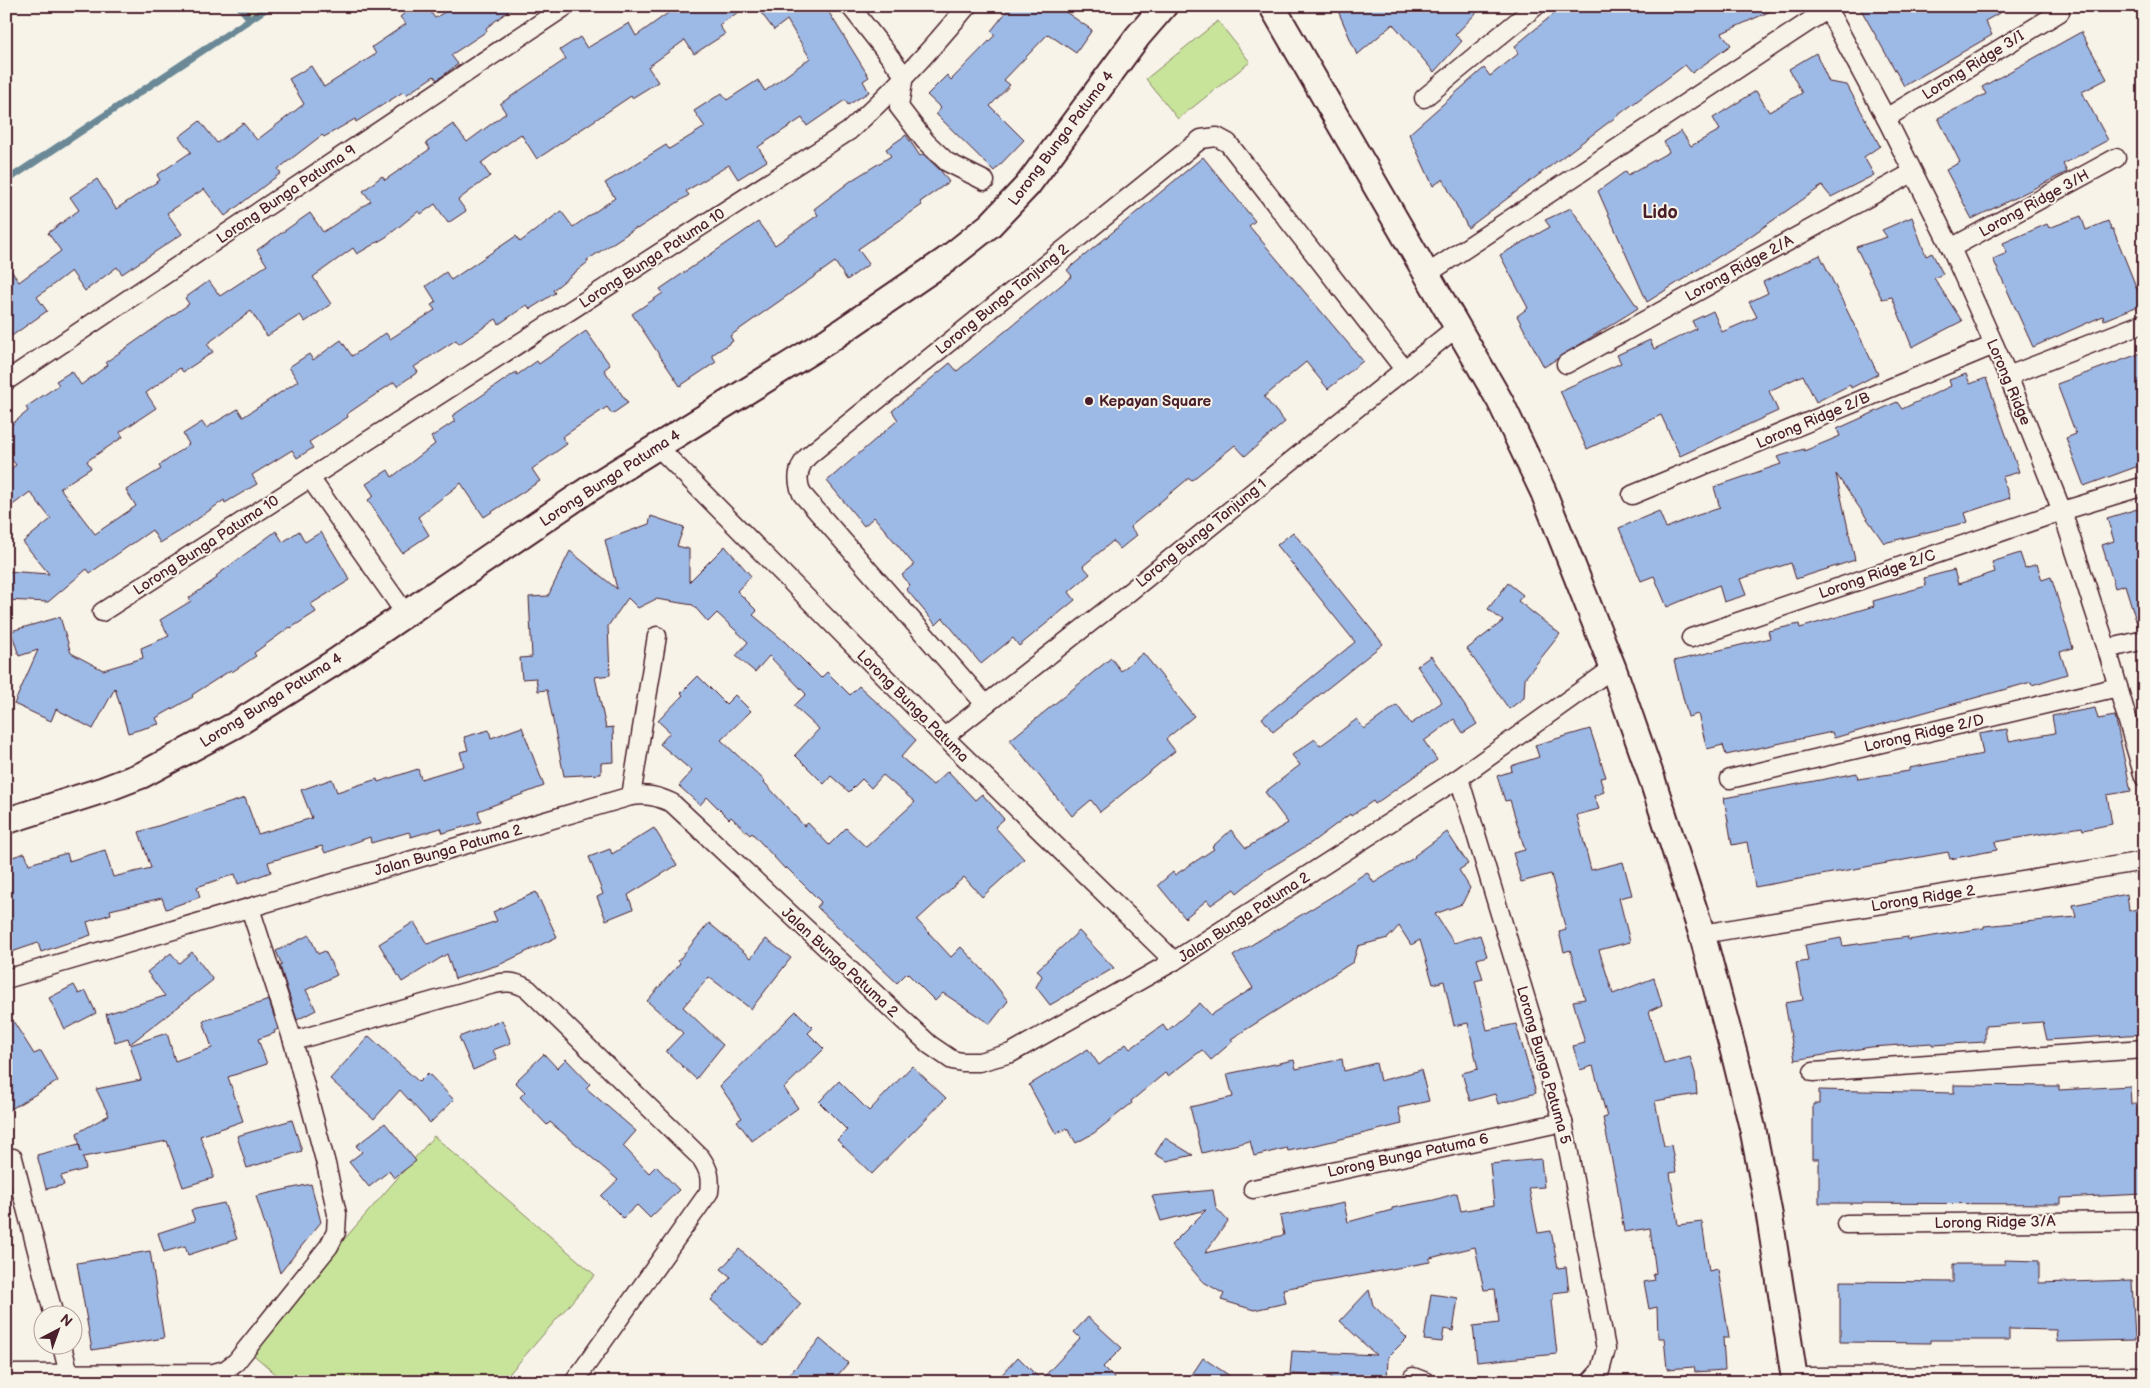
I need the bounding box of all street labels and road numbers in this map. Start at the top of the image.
street label: Lorong Ridge 3/I [1919,26,2028,104]
street label: Lorong Bunga Patuma 4 [1004,67,1118,210]
street label: Lorong Bunga Patuma 9 [213,141,359,248]
street label: Lorong Ridge 3/H [1976,165,2093,242]
street label: Lorong Bunga Patuma 10 [576,204,729,313]
street label: Lorong Ridge 2/A [1682,230,1797,306]
street label: Lorong Bunga Tanjung 2 [932,240,1073,359]
street label: Lorong Ridge [1982,336,2035,428]
street label: Lorong Ridge 2/B [1753,388,1873,453]
street label: Lorong Bunga Patuma 4 [536,426,684,531]
street label: Lorong Bunga Tanjung 1 [1132,475,1270,592]
street label: Lorong Bunga Patuma 10 [130,491,283,600]
street label: Lorong Ridge 2/C [1816,546,1938,603]
street label: Lorong Bunga Patuma [853,646,973,766]
street label: Lorong Bunga Patuma 4 [197,649,346,752]
street label: Lorong Ridge 2/D [1862,710,1986,757]
street label: Jalan Bunga Patuma 2 [372,820,524,881]
street label: Jalan Bunga Patuma 2 [1175,868,1314,967]
street label: Lorong Ridge 2 [1870,881,1976,916]
street label: Jalan Bunga Patuma 2 [777,903,902,1021]
street label: Lorong Bunga Patuma 5 [1512,984,1575,1146]
street label: Lorong Bunga Patuma 6 [1326,1129,1490,1182]
street label: Lorong Ridge 3/A [1934,1212,2057,1233]

